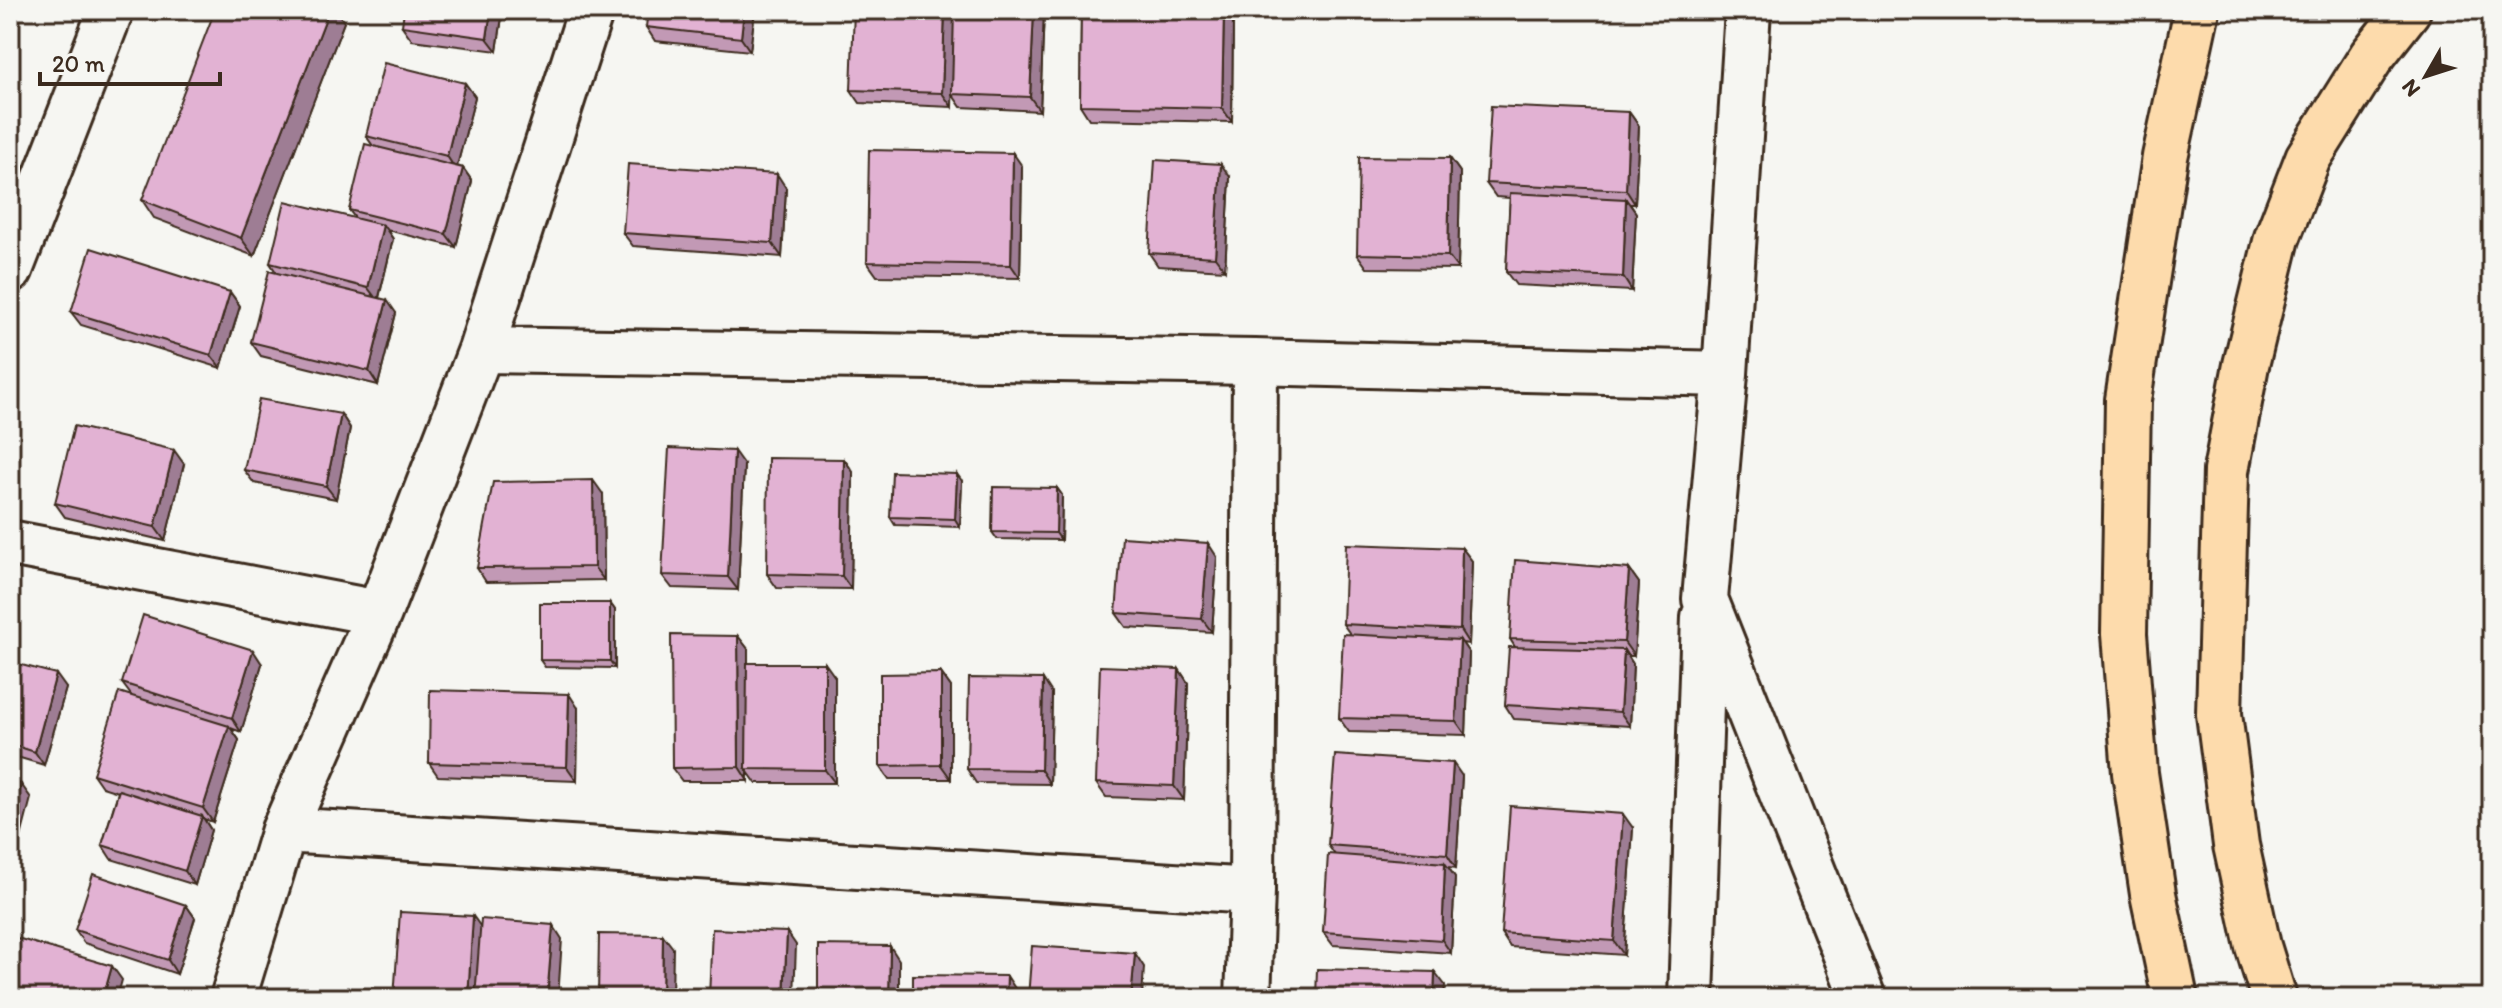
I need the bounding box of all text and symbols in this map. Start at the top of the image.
scale bar [40,36,220,86]
north arrow [2386,36,2466,116]
text: 20 m [52,49,105,78]
text: N [2396,74,2426,103]

